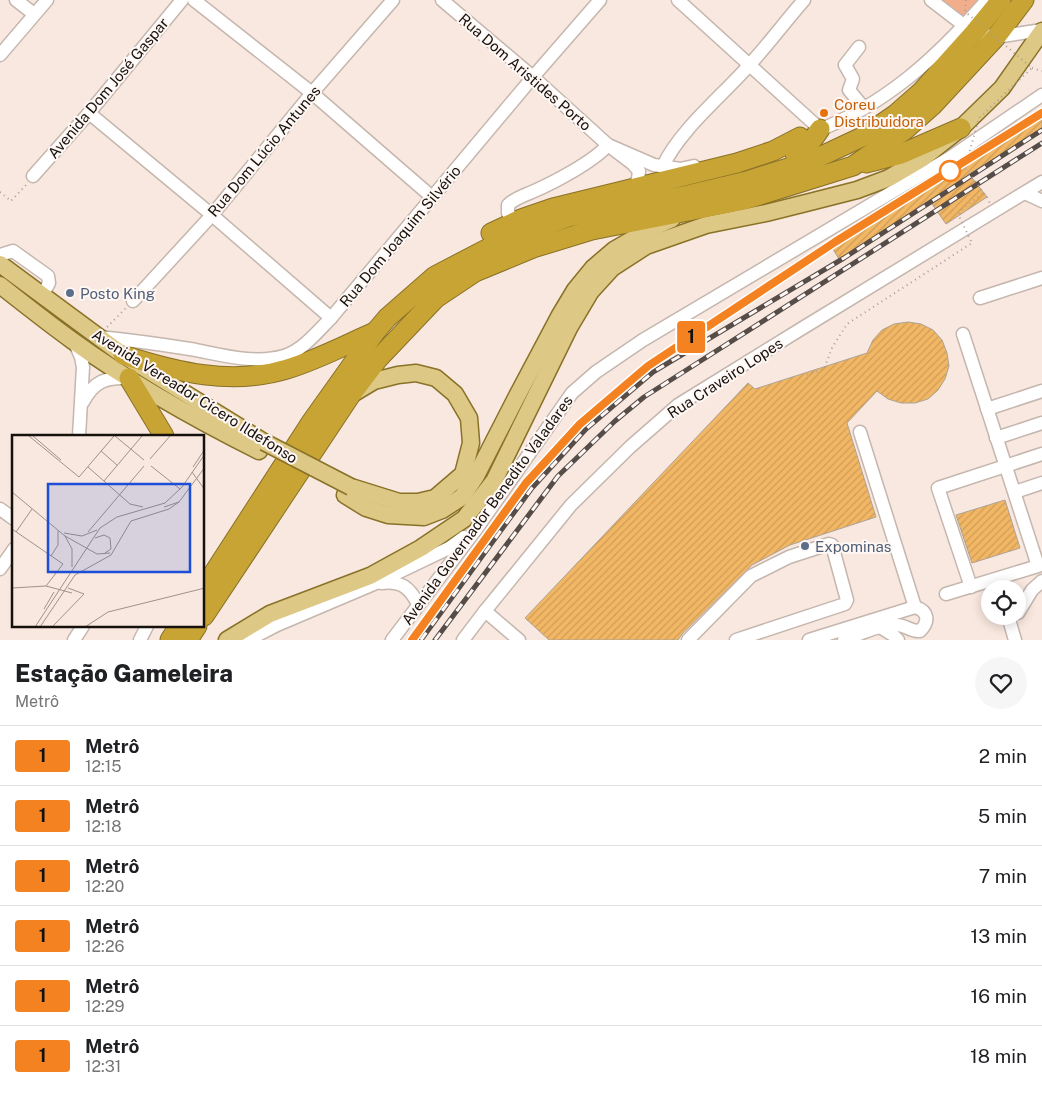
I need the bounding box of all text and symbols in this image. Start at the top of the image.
street label: Rua Dom Aristides Porto [455,10,595,134]
street label: Avenida Dom José Gaspar [44,14,172,162]
street label: Rua Dom Lúcio Antunes [204,82,324,220]
place label: Coreu Distribuidora [834,96,924,130]
marker: Coreu Distribuidora [818,107,830,119]
unlabelled marker [939,160,961,182]
street label: Rua Dom Joaquim Silvério [336,162,464,310]
place label: Posto King [80,285,155,302]
marker: Posto King [64,287,76,299]
line badge: 1 [675,321,707,353]
street label: Avenida Vereador Cícero Ildefonso [89,326,301,466]
text: 1 [687,326,695,347]
street label: Rua Craveiro Lopes [664,334,786,422]
street label: Avenida Governador Benedito Valadares [398,392,576,628]
inset map [12,435,205,628]
place label: Expominas [815,538,891,555]
marker: Expominas [799,540,811,552]
map controls [981,580,1026,625]
button: locate [981,580,1026,625]
button: heart [975,657,1027,709]
text: Estação Gameleira [15,659,233,687]
text: Metrô [15,692,59,711]
text: Metrô [85,735,139,757]
text: 1 [39,745,46,766]
text: 2 min [979,745,1027,767]
text: 12:15 [85,757,121,776]
text: Metrô [85,795,139,817]
text: 1 [39,805,46,826]
text: 5 min [978,805,1027,827]
text: 12:18 [85,817,122,836]
text: Metrô [85,855,139,877]
text: 1 [39,865,46,886]
text: 7 min [979,865,1027,887]
text: 12:20 [85,877,124,896]
text: Metrô [85,915,139,937]
text: 1 [39,925,46,946]
text: 13 min [970,925,1027,947]
text: 12:26 [85,937,124,956]
text: Metrô [85,975,139,997]
text: 1 [39,985,46,1006]
text: 16 min [971,985,1027,1007]
text: 12:29 [85,997,125,1016]
text: Metrô [85,1035,139,1057]
text: 1 [39,1045,46,1066]
text: 18 min [970,1045,1027,1067]
text: 12:31 [85,1057,121,1076]

